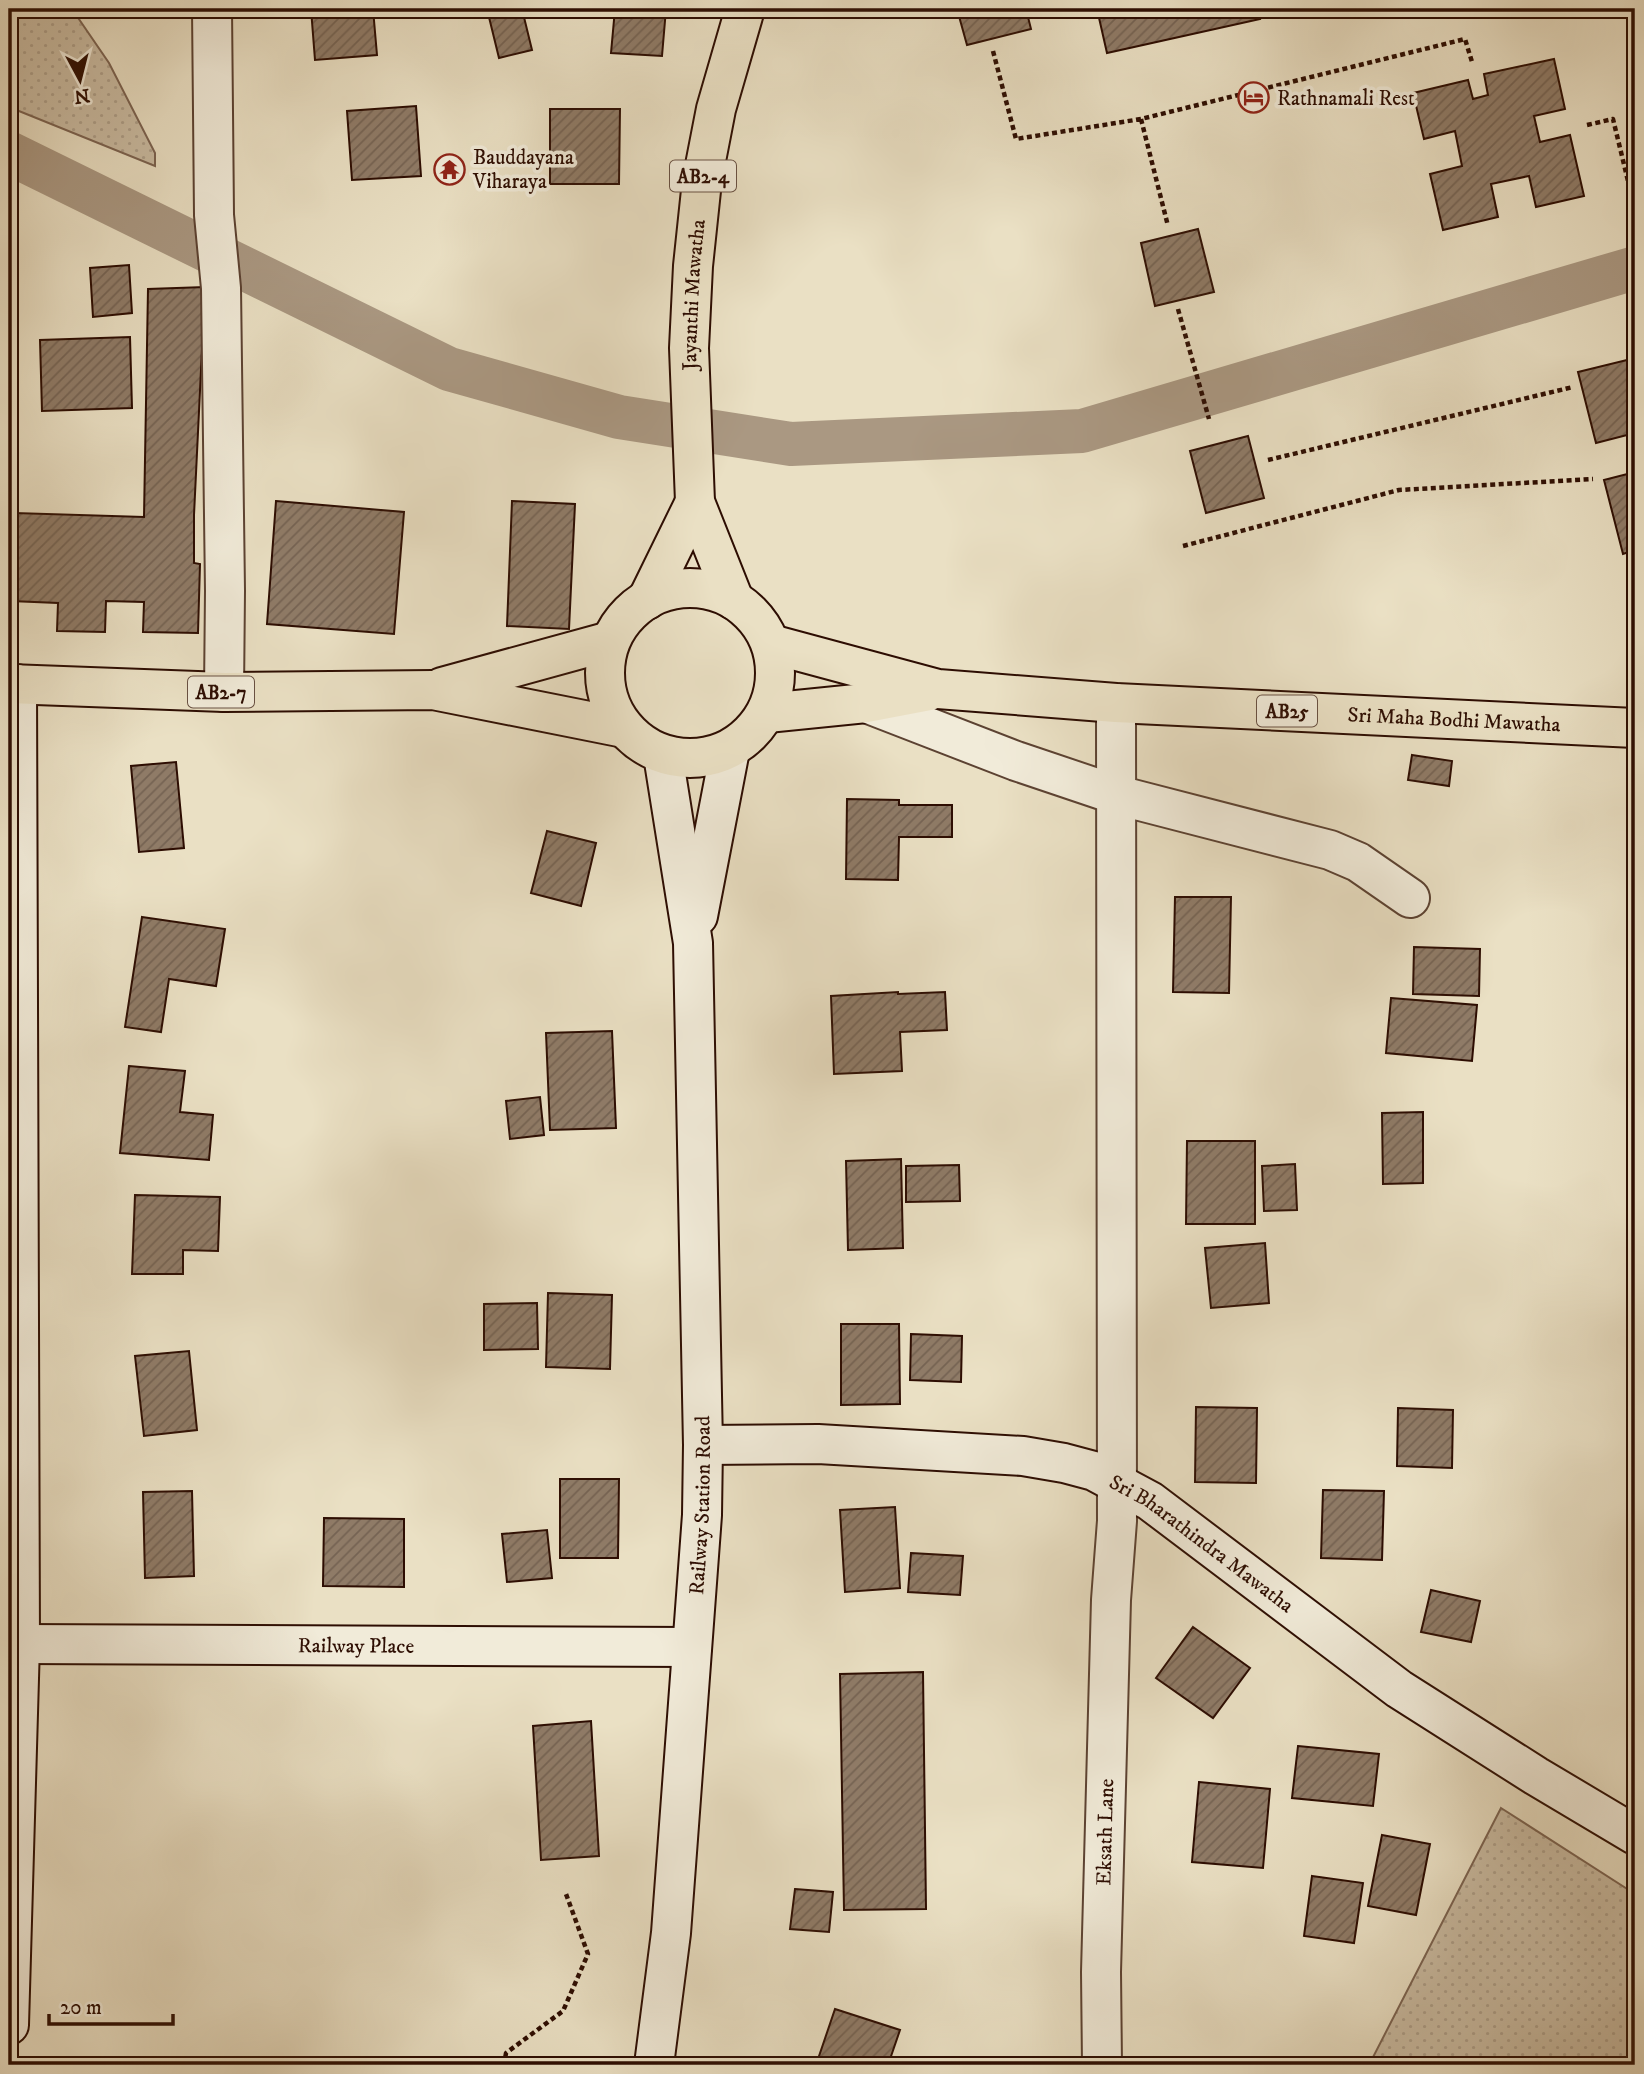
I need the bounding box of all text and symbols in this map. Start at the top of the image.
north arrow [46,46,116,116]
hotel icon: Rathnamali Rest [1237,81,1271,115]
text: N [72,83,91,108]
place label: Rathnamali Rest [1277,86,1415,112]
place label: Bauddayana Viharaya [472,145,574,195]
temple icon: Bauddayana Viharaya [433,152,467,186]
road number: AB2-4 [670,160,736,192]
street label: Jayanthi Mawatha [677,218,712,373]
road number: AB2-7 [188,677,254,708]
road number: AB25 [1257,696,1317,726]
street label: Sri Maha Bodhi Mawatha [1347,702,1561,738]
street label: Railway Station Road [684,1415,717,1596]
street label: Sri Bharathindra Mawatha [1104,1470,1299,1619]
street label: Railway Place [298,1633,414,1660]
street label: Eksath Lane [1091,1778,1120,1886]
scale bar [49,1983,173,2027]
text: 20 m [60,1995,102,2021]

